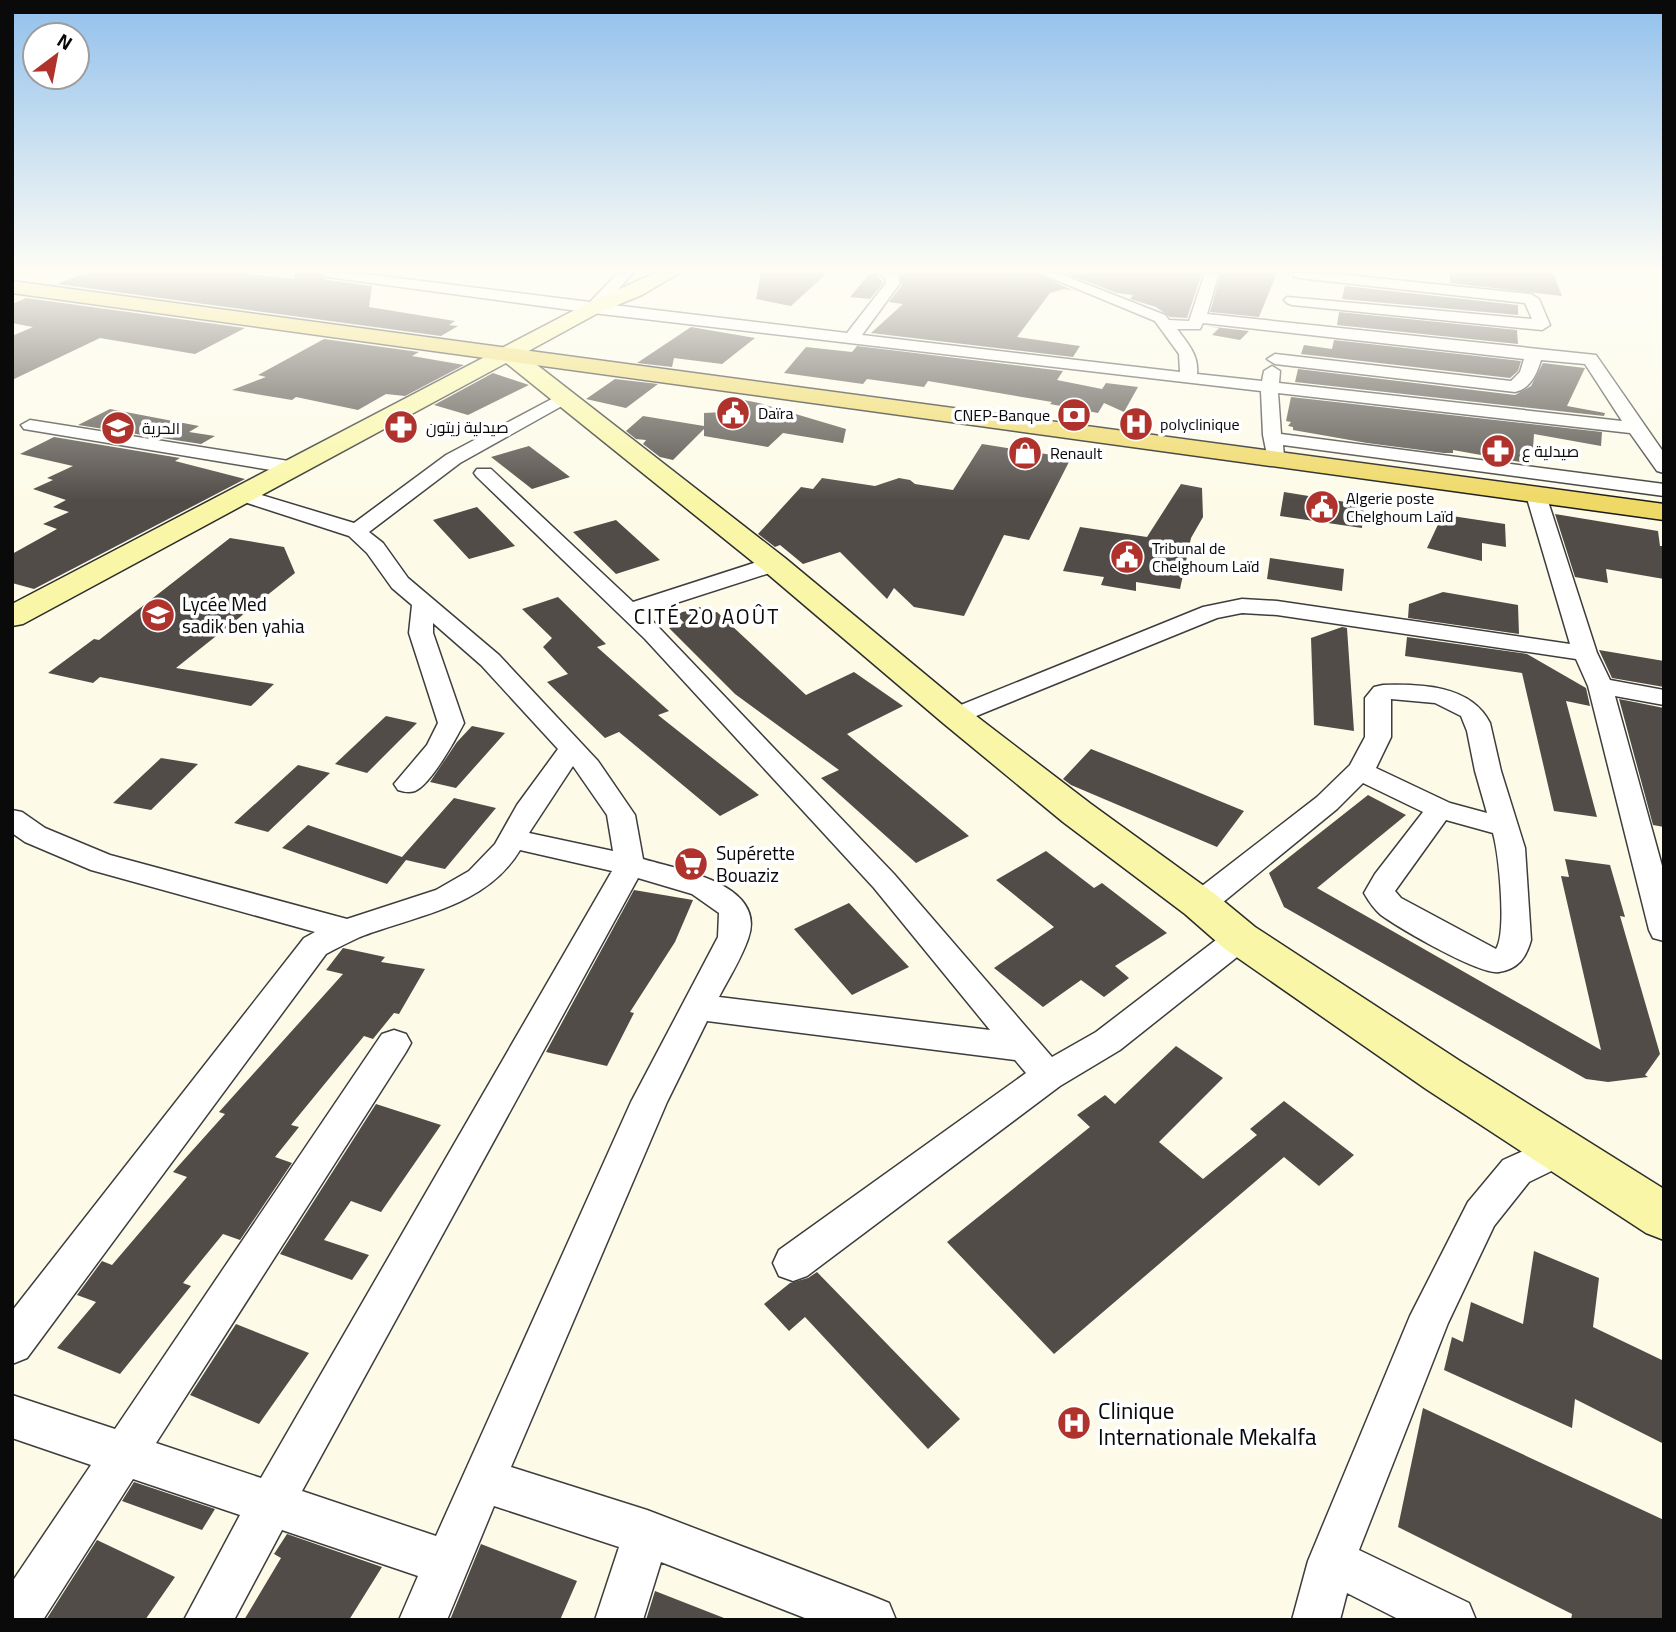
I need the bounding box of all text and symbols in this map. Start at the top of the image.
north arrow [21,21,91,91]
text: N [50,23,80,60]
public building icon: Daïra [714,394,752,432]
bank icon: CNEP-Banque [1055,396,1093,434]
place label: Daïra [758,398,793,428]
place label: CNEP-Banque [954,400,1050,430]
hospital icon: polyclinique [1117,405,1155,443]
pharmacy icon: صيدلية زيتون [382,408,420,446]
school or university icon: الحرية [99,409,137,447]
place label: polyclinique [1160,409,1240,439]
place label: صيدلية زيتون [426,412,509,442]
place label: الحرية [142,413,180,443]
pharmacy icon: صيدلية ع [1479,432,1517,470]
shop icon: Renault [1006,434,1044,472]
place label: صيدلية ع [1522,436,1579,466]
place label: Renault [1050,438,1103,468]
place label: Algerie poste Chelghoum Laïd [1346,483,1454,531]
public building icon: Algerie poste Chelghoum Laïd [1303,488,1341,526]
place label: Tribunal de Chelghoum Laïd [1152,533,1260,581]
public building icon: Tribunal de Chelghoum Laïd [1108,538,1146,576]
place label: Lycée Med sadik ben yahia [182,586,305,644]
school or university icon: Lycée Med sadik ben yahia [139,596,177,634]
district label: CITÉ 20 AOÛT [634,597,780,636]
place label: Supérette Bouaziz [716,835,795,893]
supermarket icon: Supérette Bouaziz [672,845,710,883]
place label: Clinique Internationale Mekalfa [1098,1389,1317,1458]
hospital icon: Clinique Internationale Mekalfa [1055,1404,1093,1442]

